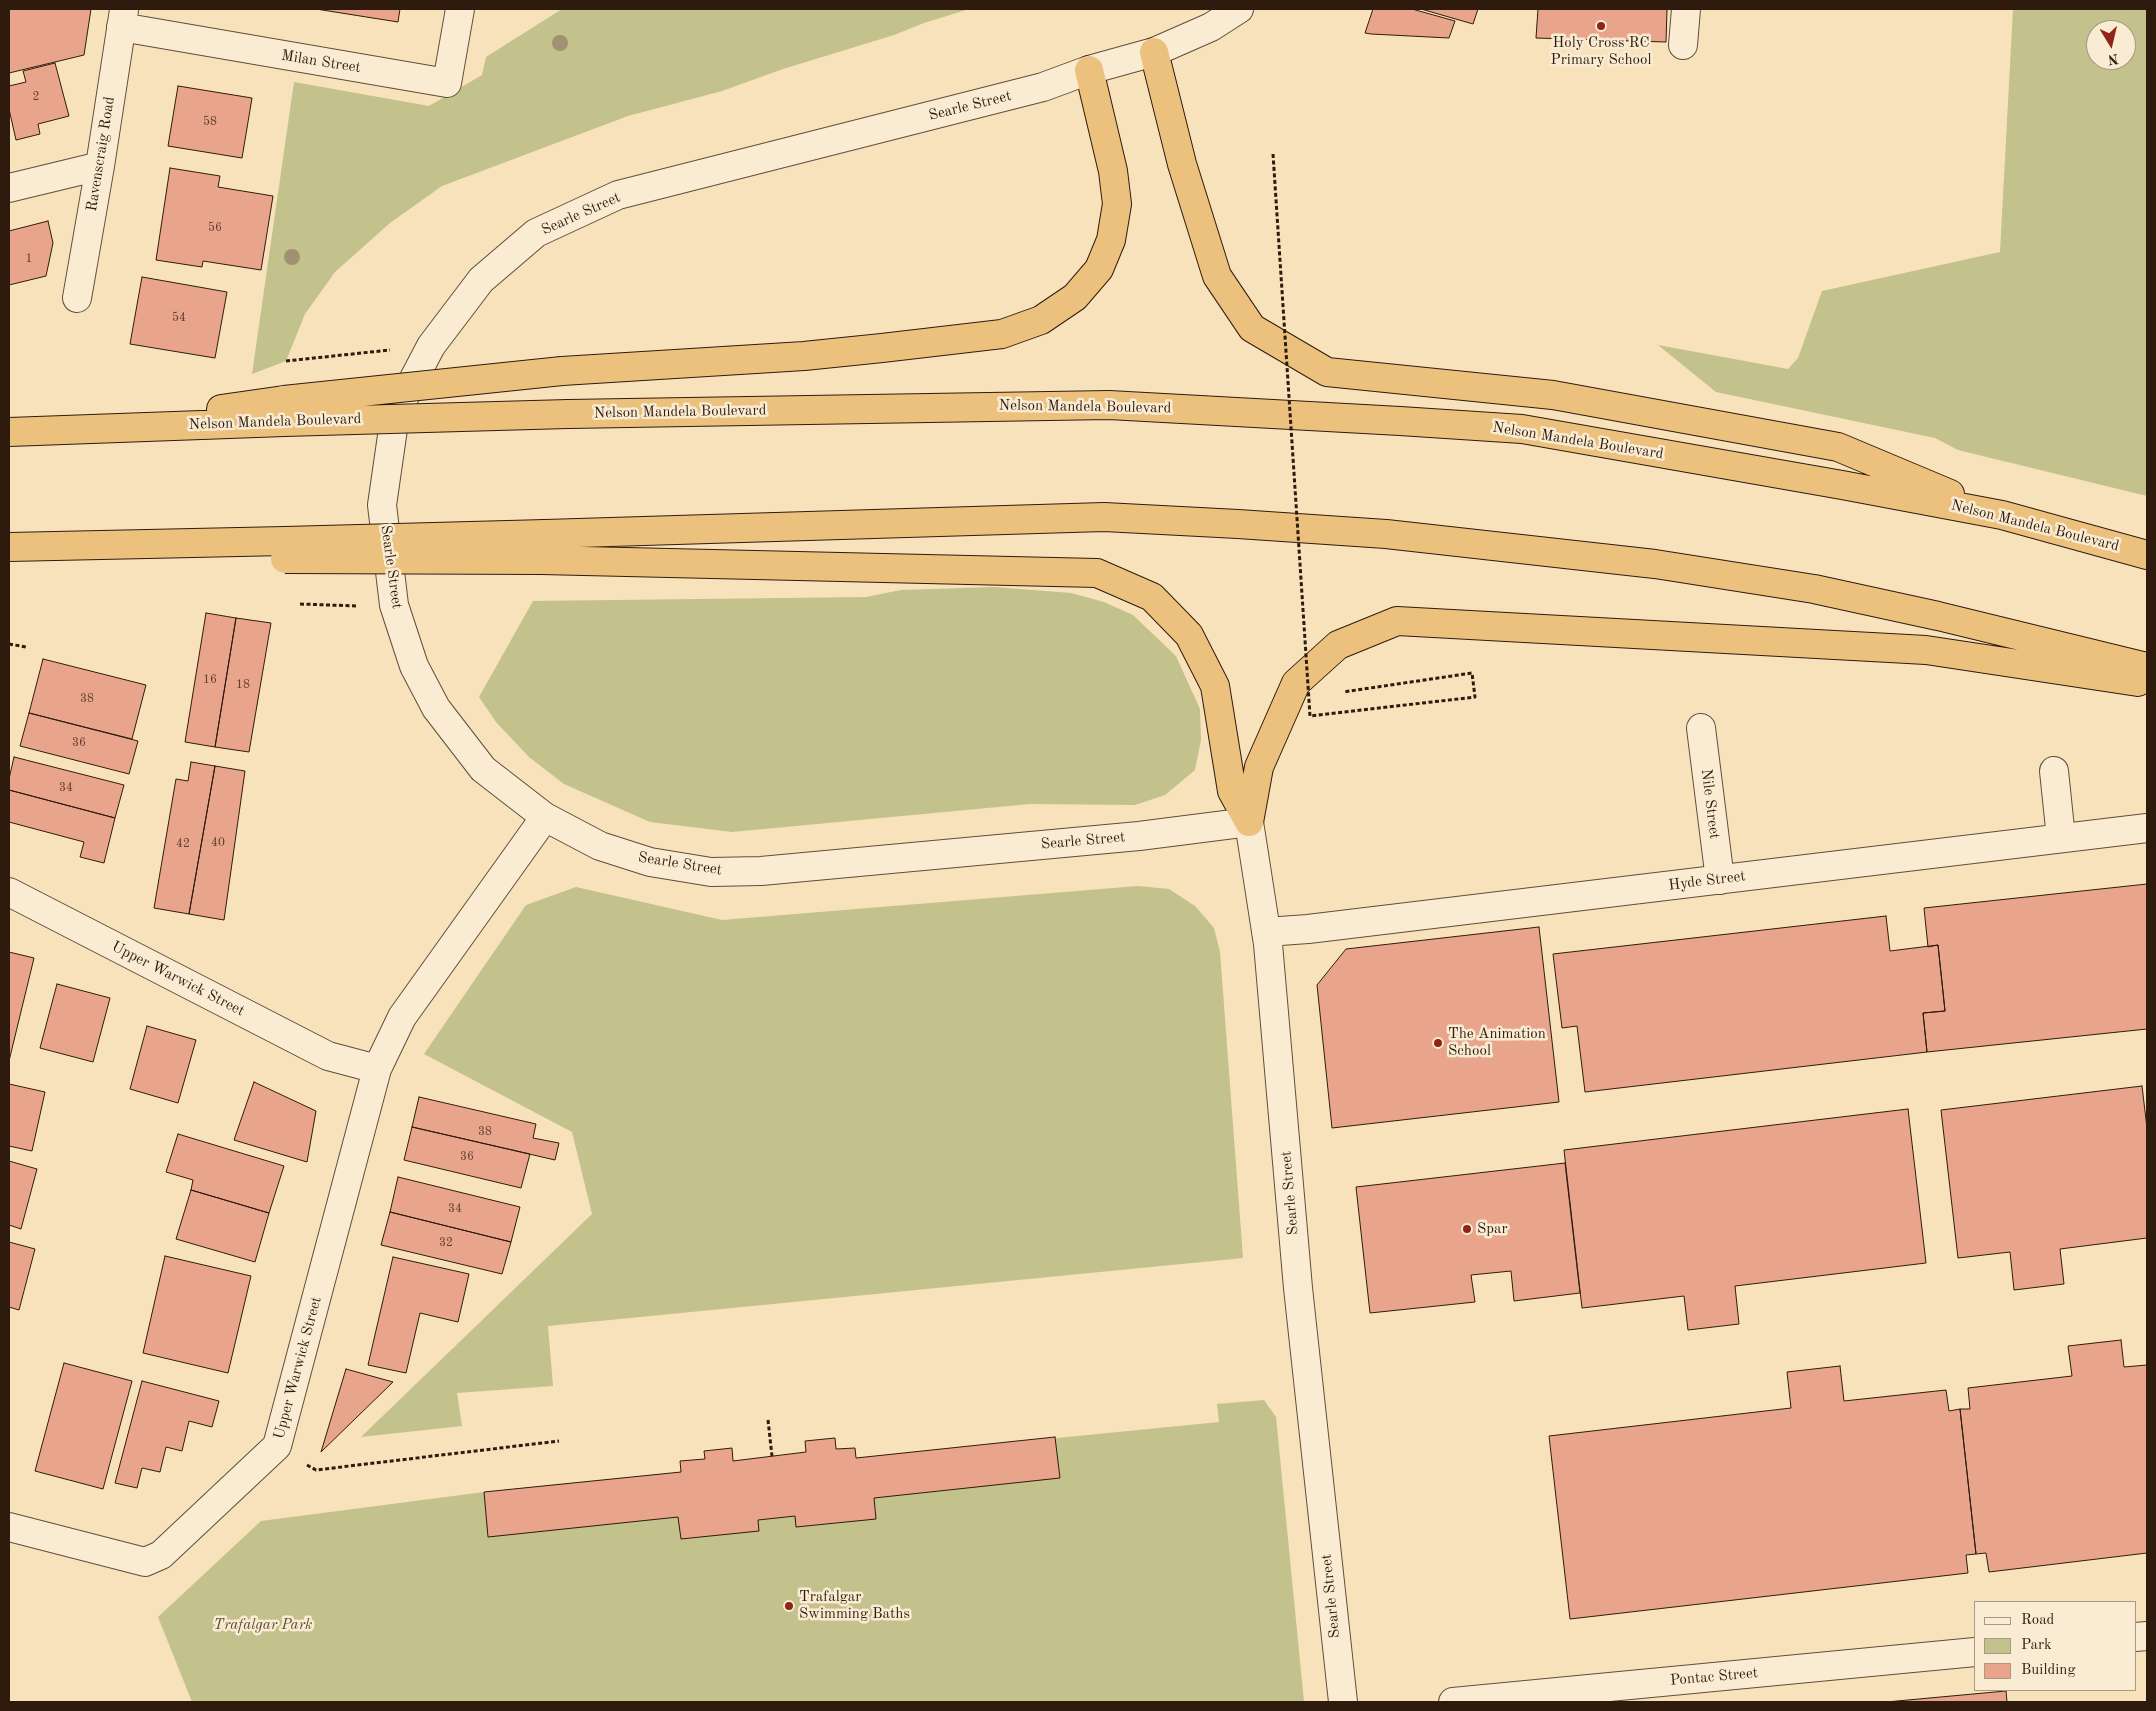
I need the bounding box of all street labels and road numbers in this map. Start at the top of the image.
street label: Milan Street [280,47,362,77]
street label: Searle Street [927,87,1013,125]
street label: Ravenscraig Road [83,95,119,213]
street label: Searle Street [539,189,623,239]
street label: Nelson Mandela Boulevard [998,396,1172,418]
street label: Nelson Mandela Boulevard [593,401,767,423]
street label: Nelson Mandela Boulevard [188,410,362,434]
street label: Nelson Mandela Boulevard [1491,419,1665,463]
street label: Nelson Mandela Boulevard [1949,496,2121,556]
street label: Searle Street [376,524,406,610]
street label: Nile Street [1697,768,1723,840]
street label: Searle Street [1040,828,1126,854]
street label: Searle Street [637,848,723,880]
street label: Hyde Street [1667,867,1747,895]
street label: Upper Warwick Street [108,938,248,1020]
street label: Searle Street [1277,1150,1303,1236]
street label: Upper Warwick Street [270,1295,326,1441]
street label: Searle Street [1318,1553,1344,1639]
street label: Pontac Street [1669,1664,1759,1690]

